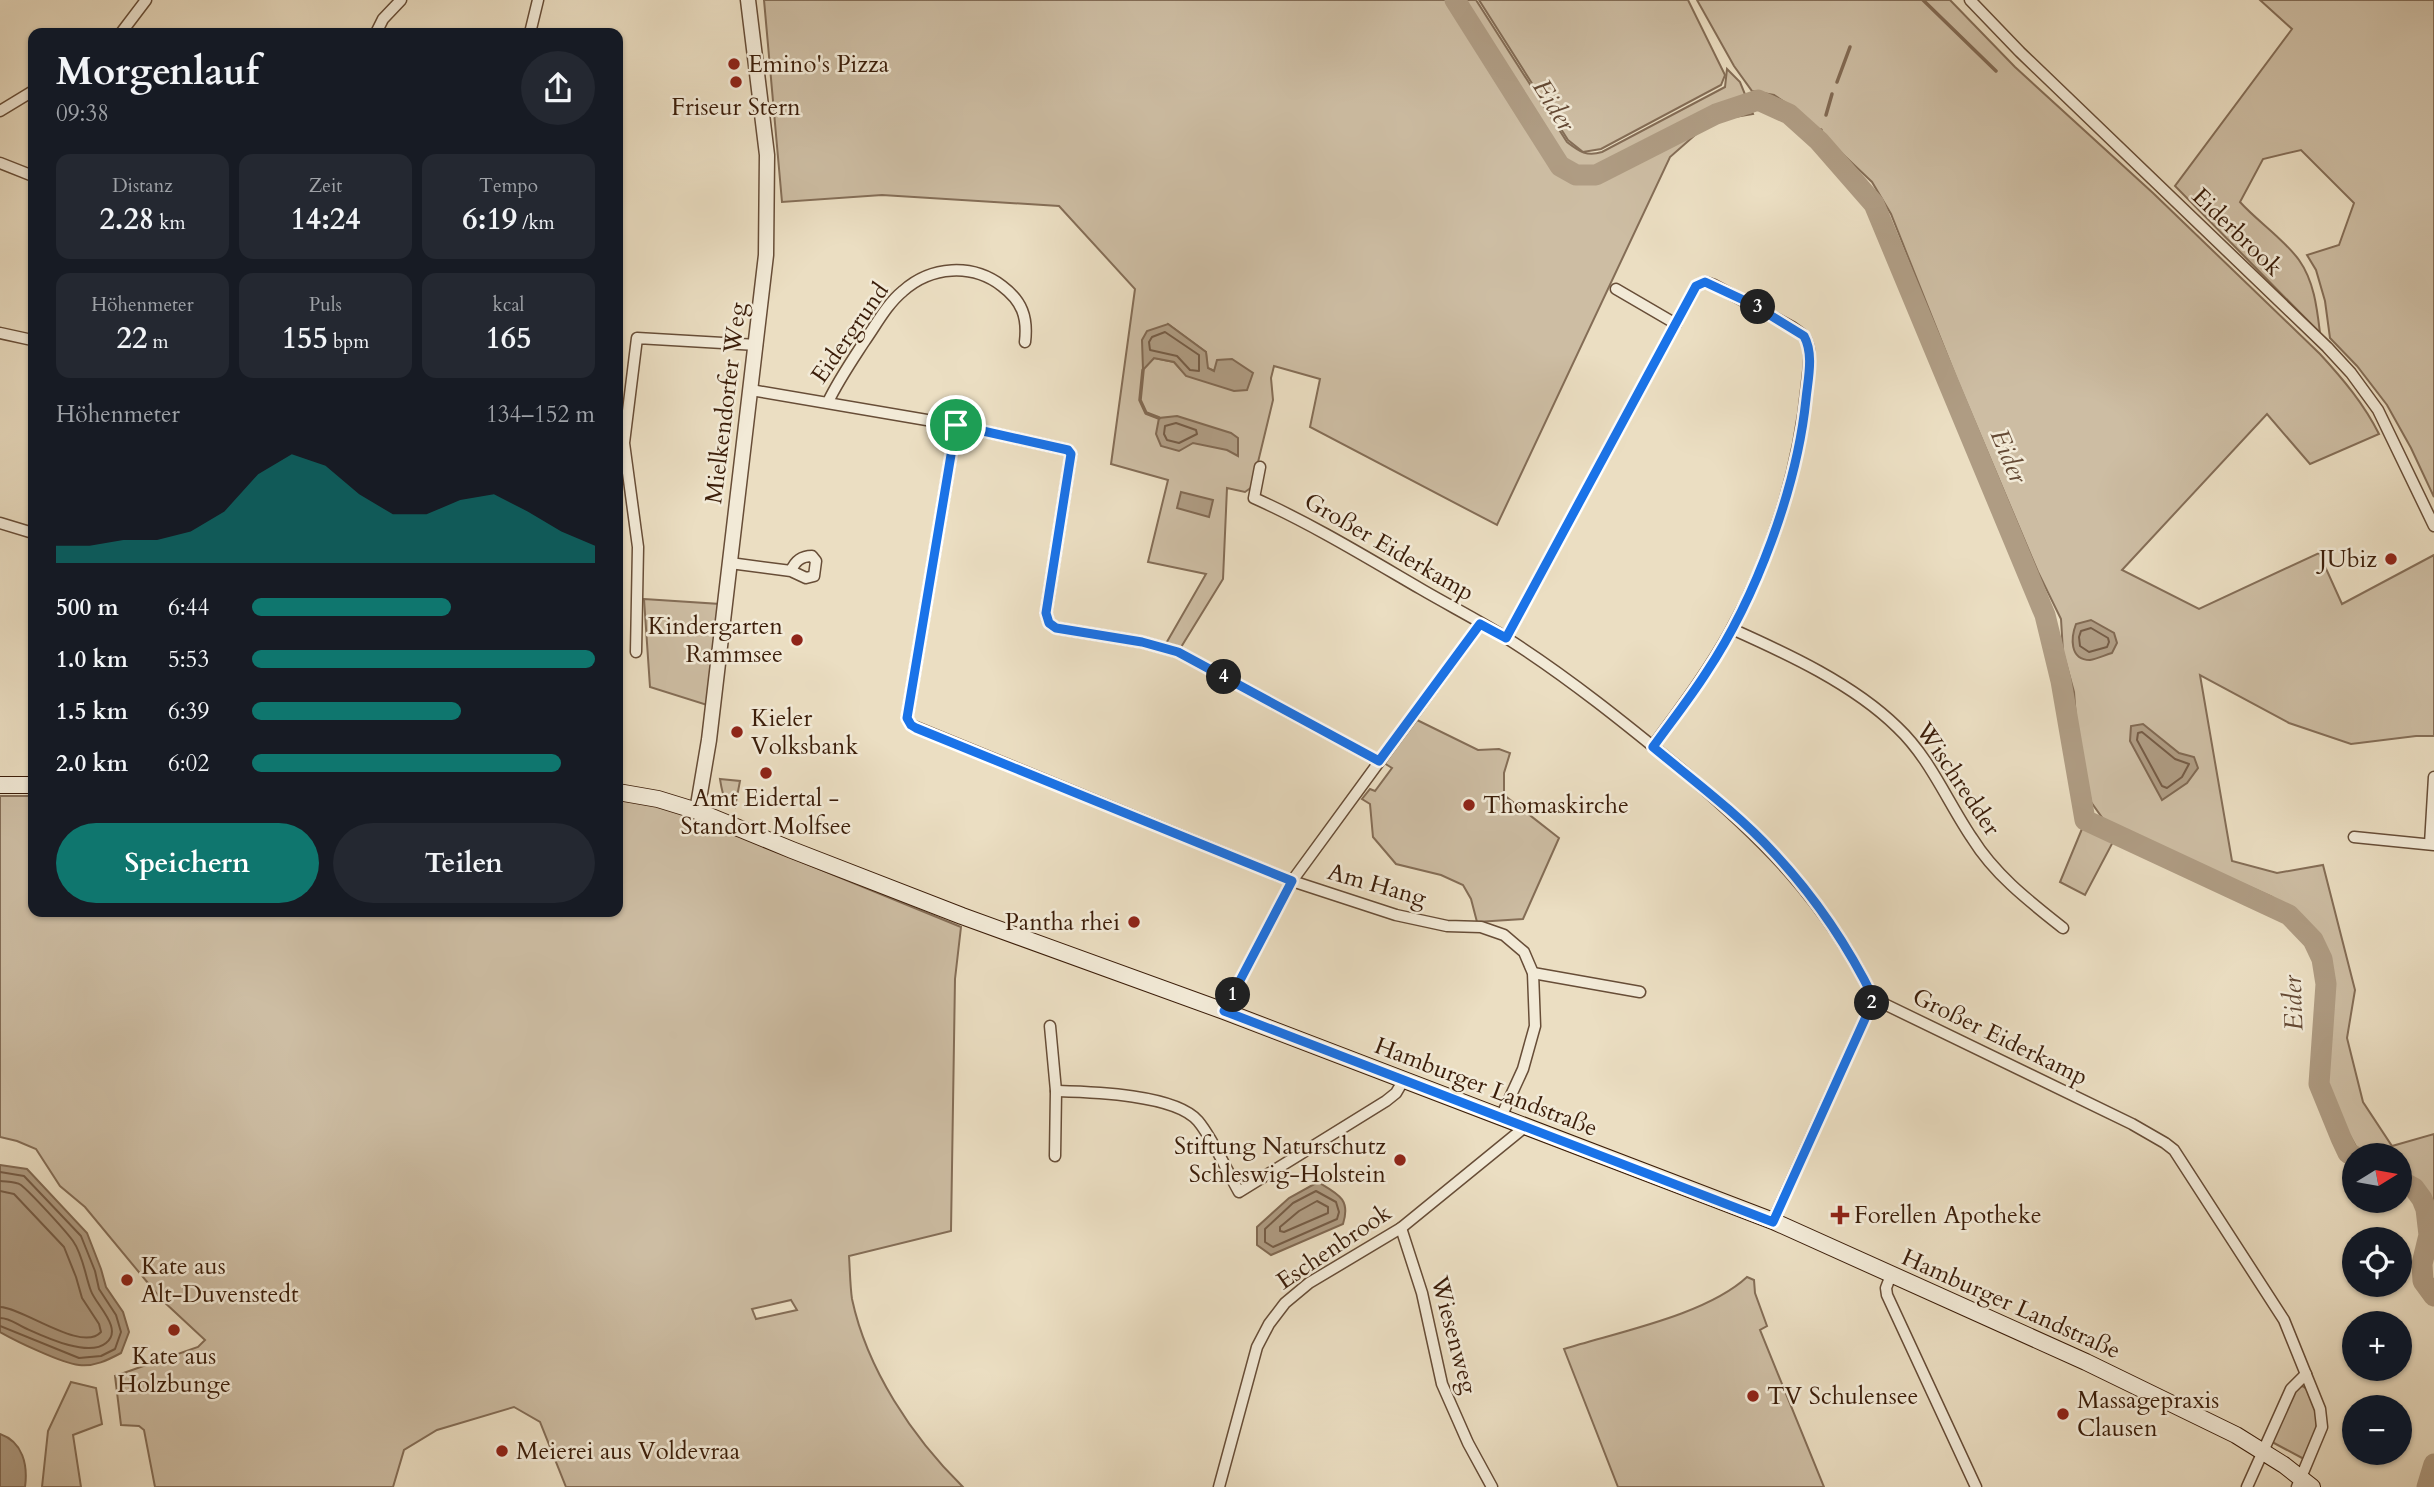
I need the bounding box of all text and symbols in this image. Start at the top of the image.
text: Morgenlauf [56,46,259,98]
place label: Emino's Pizza [748,48,890,81]
button: share [521,51,595,125]
marker: Emino's Pizza [726,56,742,72]
water label: Eider [1524,72,1584,139]
marker: Friseur Stern [728,74,744,90]
place label: Friseur Stern [671,91,801,124]
text: 09:38 [56,98,109,129]
text: Distanz [112,173,173,199]
text: Zeit [309,173,342,199]
text: Tempo [479,173,538,199]
street label: Eiderbrook [2184,180,2290,284]
text: 2.28 [99,199,154,240]
text: 14:24 [290,199,361,240]
text: 6:19 [462,199,517,240]
text: km [154,210,186,236]
text: /km [517,210,555,236]
street label: Eidergrund [803,276,897,390]
pin: 3 [1740,290,1776,324]
text: Höhenmeter [91,292,194,318]
text: Puls [309,292,342,318]
text: kcal [493,292,524,318]
text: 3 [1753,293,1762,319]
street label: Mielkendorfer Weg [697,300,755,506]
text: 22 [117,318,147,359]
text: 155 [282,318,328,359]
text: 165 [485,318,532,359]
text: m [147,329,168,355]
text: bpm [328,329,369,355]
pin [926,395,986,455]
text: Höhenmeter [56,399,180,430]
text: 134–152 m [486,399,595,430]
icon: arrive [937,406,975,444]
water label: Eider [1982,424,2037,490]
street label: Großer Eiderkamp [1298,485,1480,609]
place label: JUbiz [2316,543,2377,576]
marker: JUbiz [2383,551,2399,567]
text: 500 m [56,592,119,623]
text: 6:44 [168,592,209,623]
place label: Kindergarten Rammsee [648,610,783,671]
marker: Kindergarten Rammsee [789,632,805,648]
text: 1.0 km [56,644,128,675]
text: 5:53 [168,644,209,675]
pin: 4 [1206,660,1242,694]
text: 4 [1219,663,1228,689]
text: 1.5 km [56,696,128,727]
text: 6:39 [168,696,209,727]
place label: Kieler Volksbank [751,702,858,763]
street label: Wischredder [1907,715,2008,842]
marker: Kieler Volksbank [729,724,745,740]
text: 2.0 km [56,748,128,779]
text: 6:02 [168,748,209,779]
marker: Amt Eidertal - Standort Molfsee [758,765,774,781]
place label: Amt Eidertal - Standort Molfsee [681,782,851,843]
place label: Thomaskirche [1483,789,1629,822]
marker: Thomaskirche [1461,797,1477,813]
button: Speichern [56,823,319,903]
button: Teilen [333,823,595,903]
street label: Am Hang [1324,855,1431,915]
place label: Pantha rhei [1005,906,1120,939]
marker: Pantha rhei [1126,914,1142,930]
water label: Eider [2274,973,2311,1031]
pin: 1 [1216,978,1250,1012]
street label: Großer Eiderkamp [1907,980,2093,1094]
text: 1 [1228,981,1237,1007]
pin: 2 [1854,986,1890,1020]
text: 2 [1867,989,1876,1015]
street label: Hamburger Landstraße [1370,1029,1602,1145]
place label: Stiftung Naturschutz Schleswig-Holstein [1174,1130,1386,1191]
north arrow [2342,1143,2412,1213]
map controls [2342,1143,2412,1465]
marker: Stiftung Naturschutz Schleswig-Holstein [1392,1152,1408,1168]
street label: Eschenbrook [1270,1196,1398,1298]
place label: Forellen Apotheke [1854,1199,2042,1232]
marker: Forellen Apotheke [1832,1207,1848,1223]
button: locate [2342,1227,2412,1297]
street label: Hamburger Landstraße [1896,1241,2126,1367]
place label: Kate aus Alt-Duvenstedt [141,1250,299,1311]
marker: Kate aus Alt-Duvenstedt [119,1272,135,1288]
street label: Wiesenweg [1422,1272,1486,1398]
button: + [2342,1311,2412,1381]
marker: Kate aus Holzbunge [166,1322,182,1338]
place label: Kate aus Holzbunge [117,1340,231,1401]
place label: TV Schulensee [1767,1380,1918,1413]
place label: Massagepraxis Clausen [2077,1384,2219,1445]
marker: TV Schulensee [1745,1388,1761,1404]
button: − [2342,1395,2412,1465]
marker: Massagepraxis Clausen [2055,1406,2071,1422]
place label: Meierei aus Voldevraa [516,1435,741,1468]
marker: Meierei aus Voldevraa [494,1443,510,1459]

